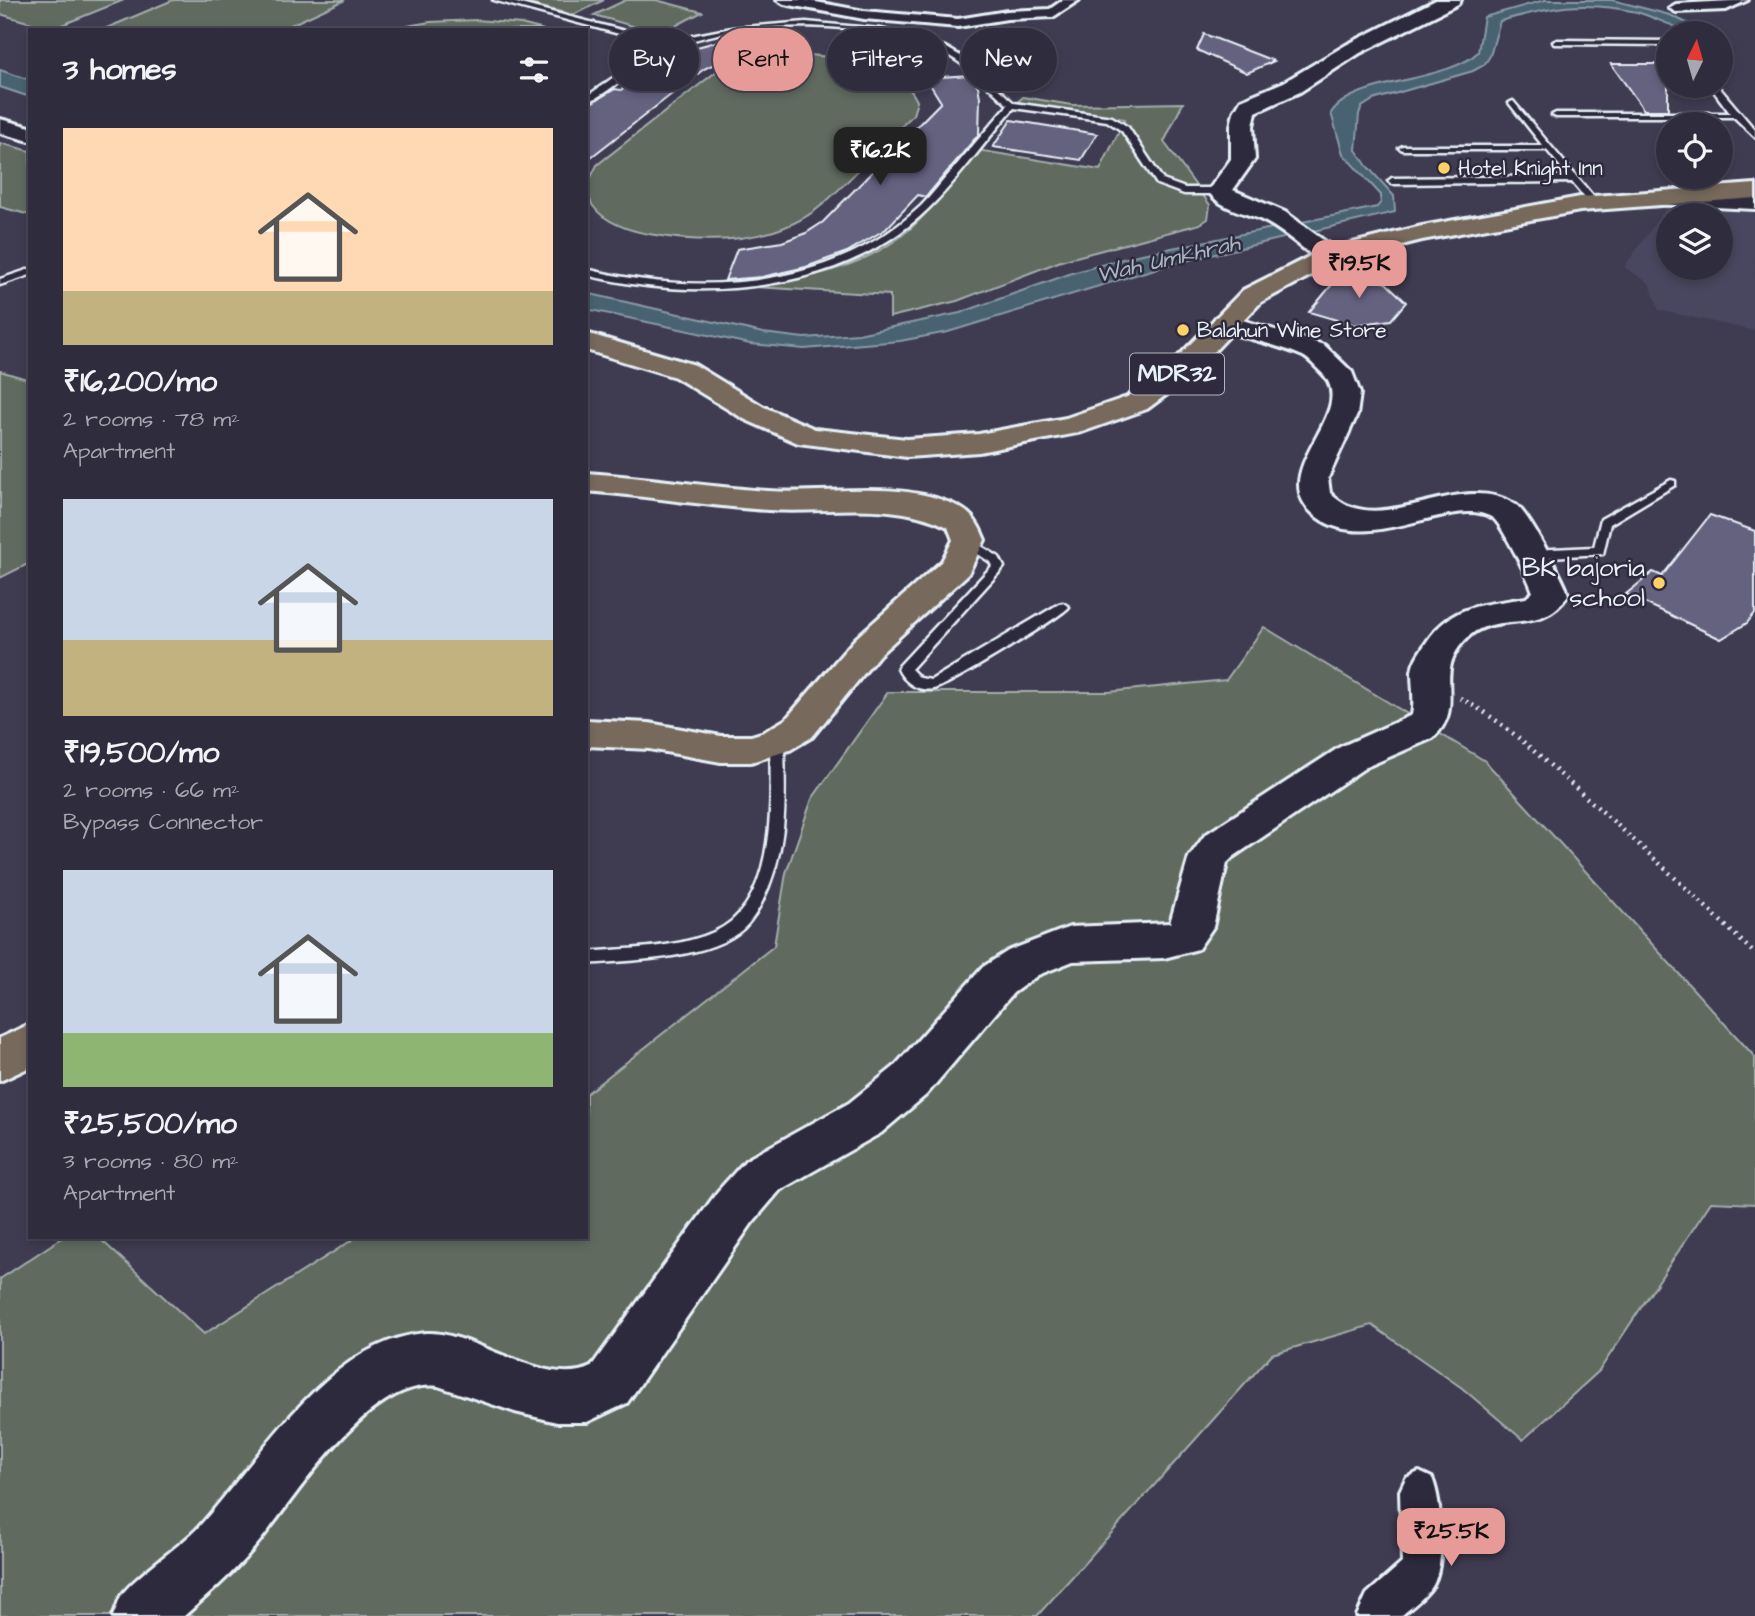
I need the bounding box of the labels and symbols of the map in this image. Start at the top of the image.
north arrow [1656,21,1732,98]
pin: ₹16.2K [823,128,937,187]
place label: Hotel Knight Inn [1458,154,1603,185]
marker: Hotel Knight Inn [1436,160,1452,176]
water label: Wah Umkhrah [1093,227,1244,291]
pin: ₹19.5K [1302,240,1416,300]
place label: Balahun Wine Store [1197,316,1387,345]
marker: Balahun Wine Store [1175,322,1191,338]
road number: MDR32 [1130,354,1224,394]
place label: BK bajoria school [1522,550,1645,616]
marker: BK bajoria school [1651,575,1667,591]
pin: ₹25.5K [1394,1508,1508,1568]

